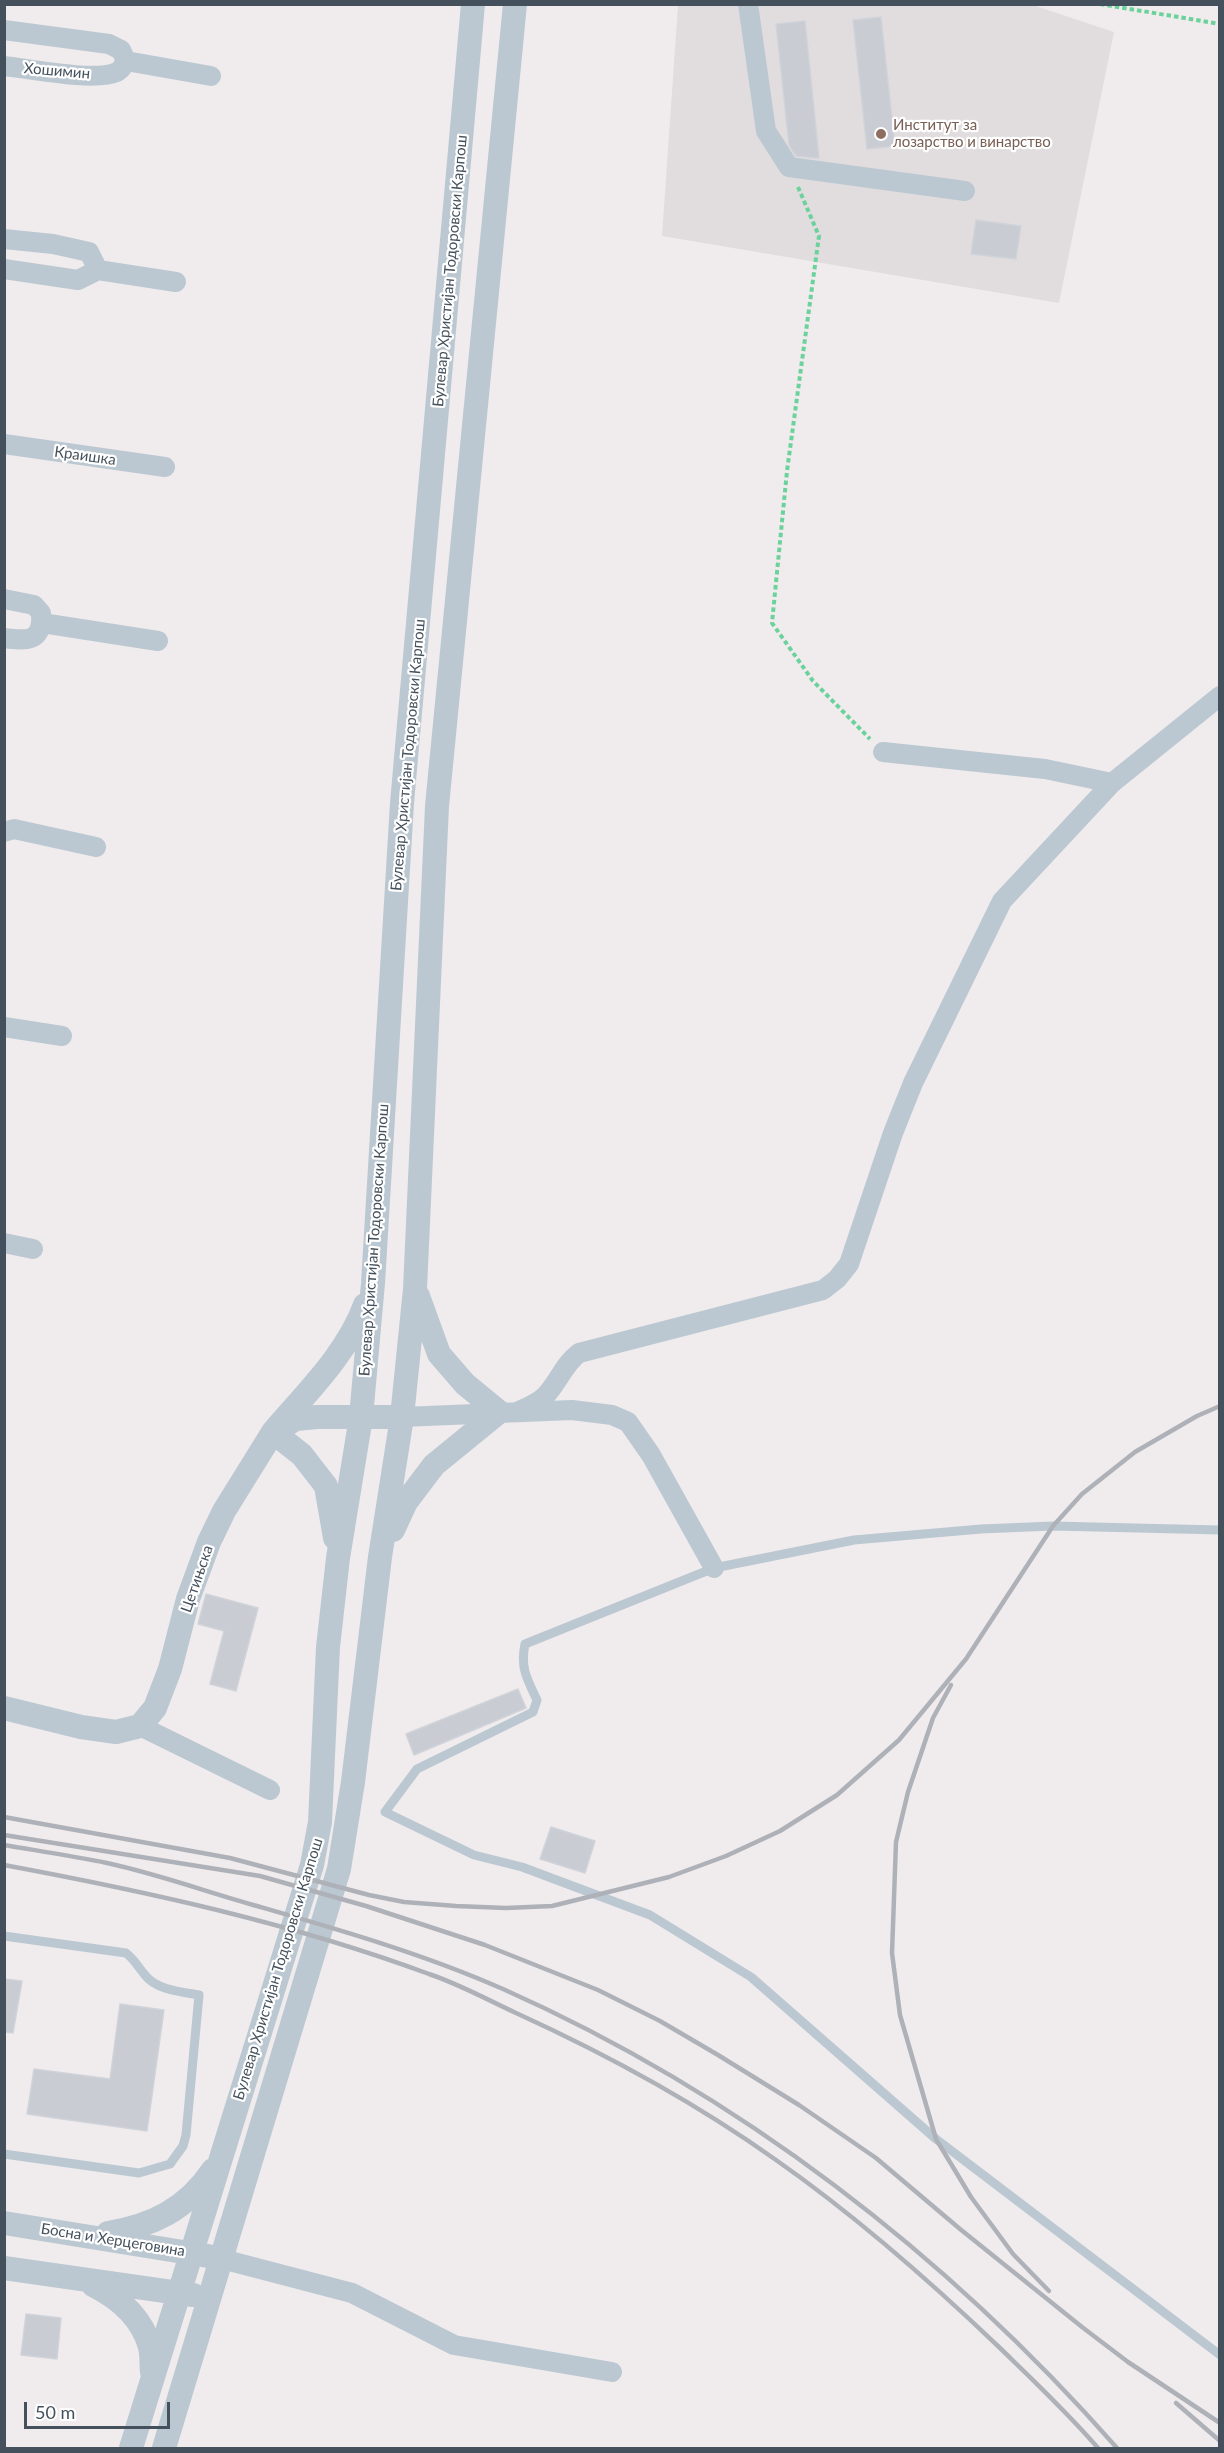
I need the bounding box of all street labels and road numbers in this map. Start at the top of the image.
street label: Хошимин [23,59,91,83]
street label: Булевар Христијан Тодоровски Карпош [429,134,471,408]
street label: Краишка [53,443,117,469]
street label: Булевар Христијан Тодоровски Карпош [387,618,429,892]
street label: Булевар Христијан Тодоровски Карпош [356,1103,392,1377]
street label: Цетињска [177,1543,217,1615]
street label: Булевар Христијан Тодоровски Карпош [230,1836,326,2102]
street label: Босна и Херцеговина [40,2220,186,2260]

